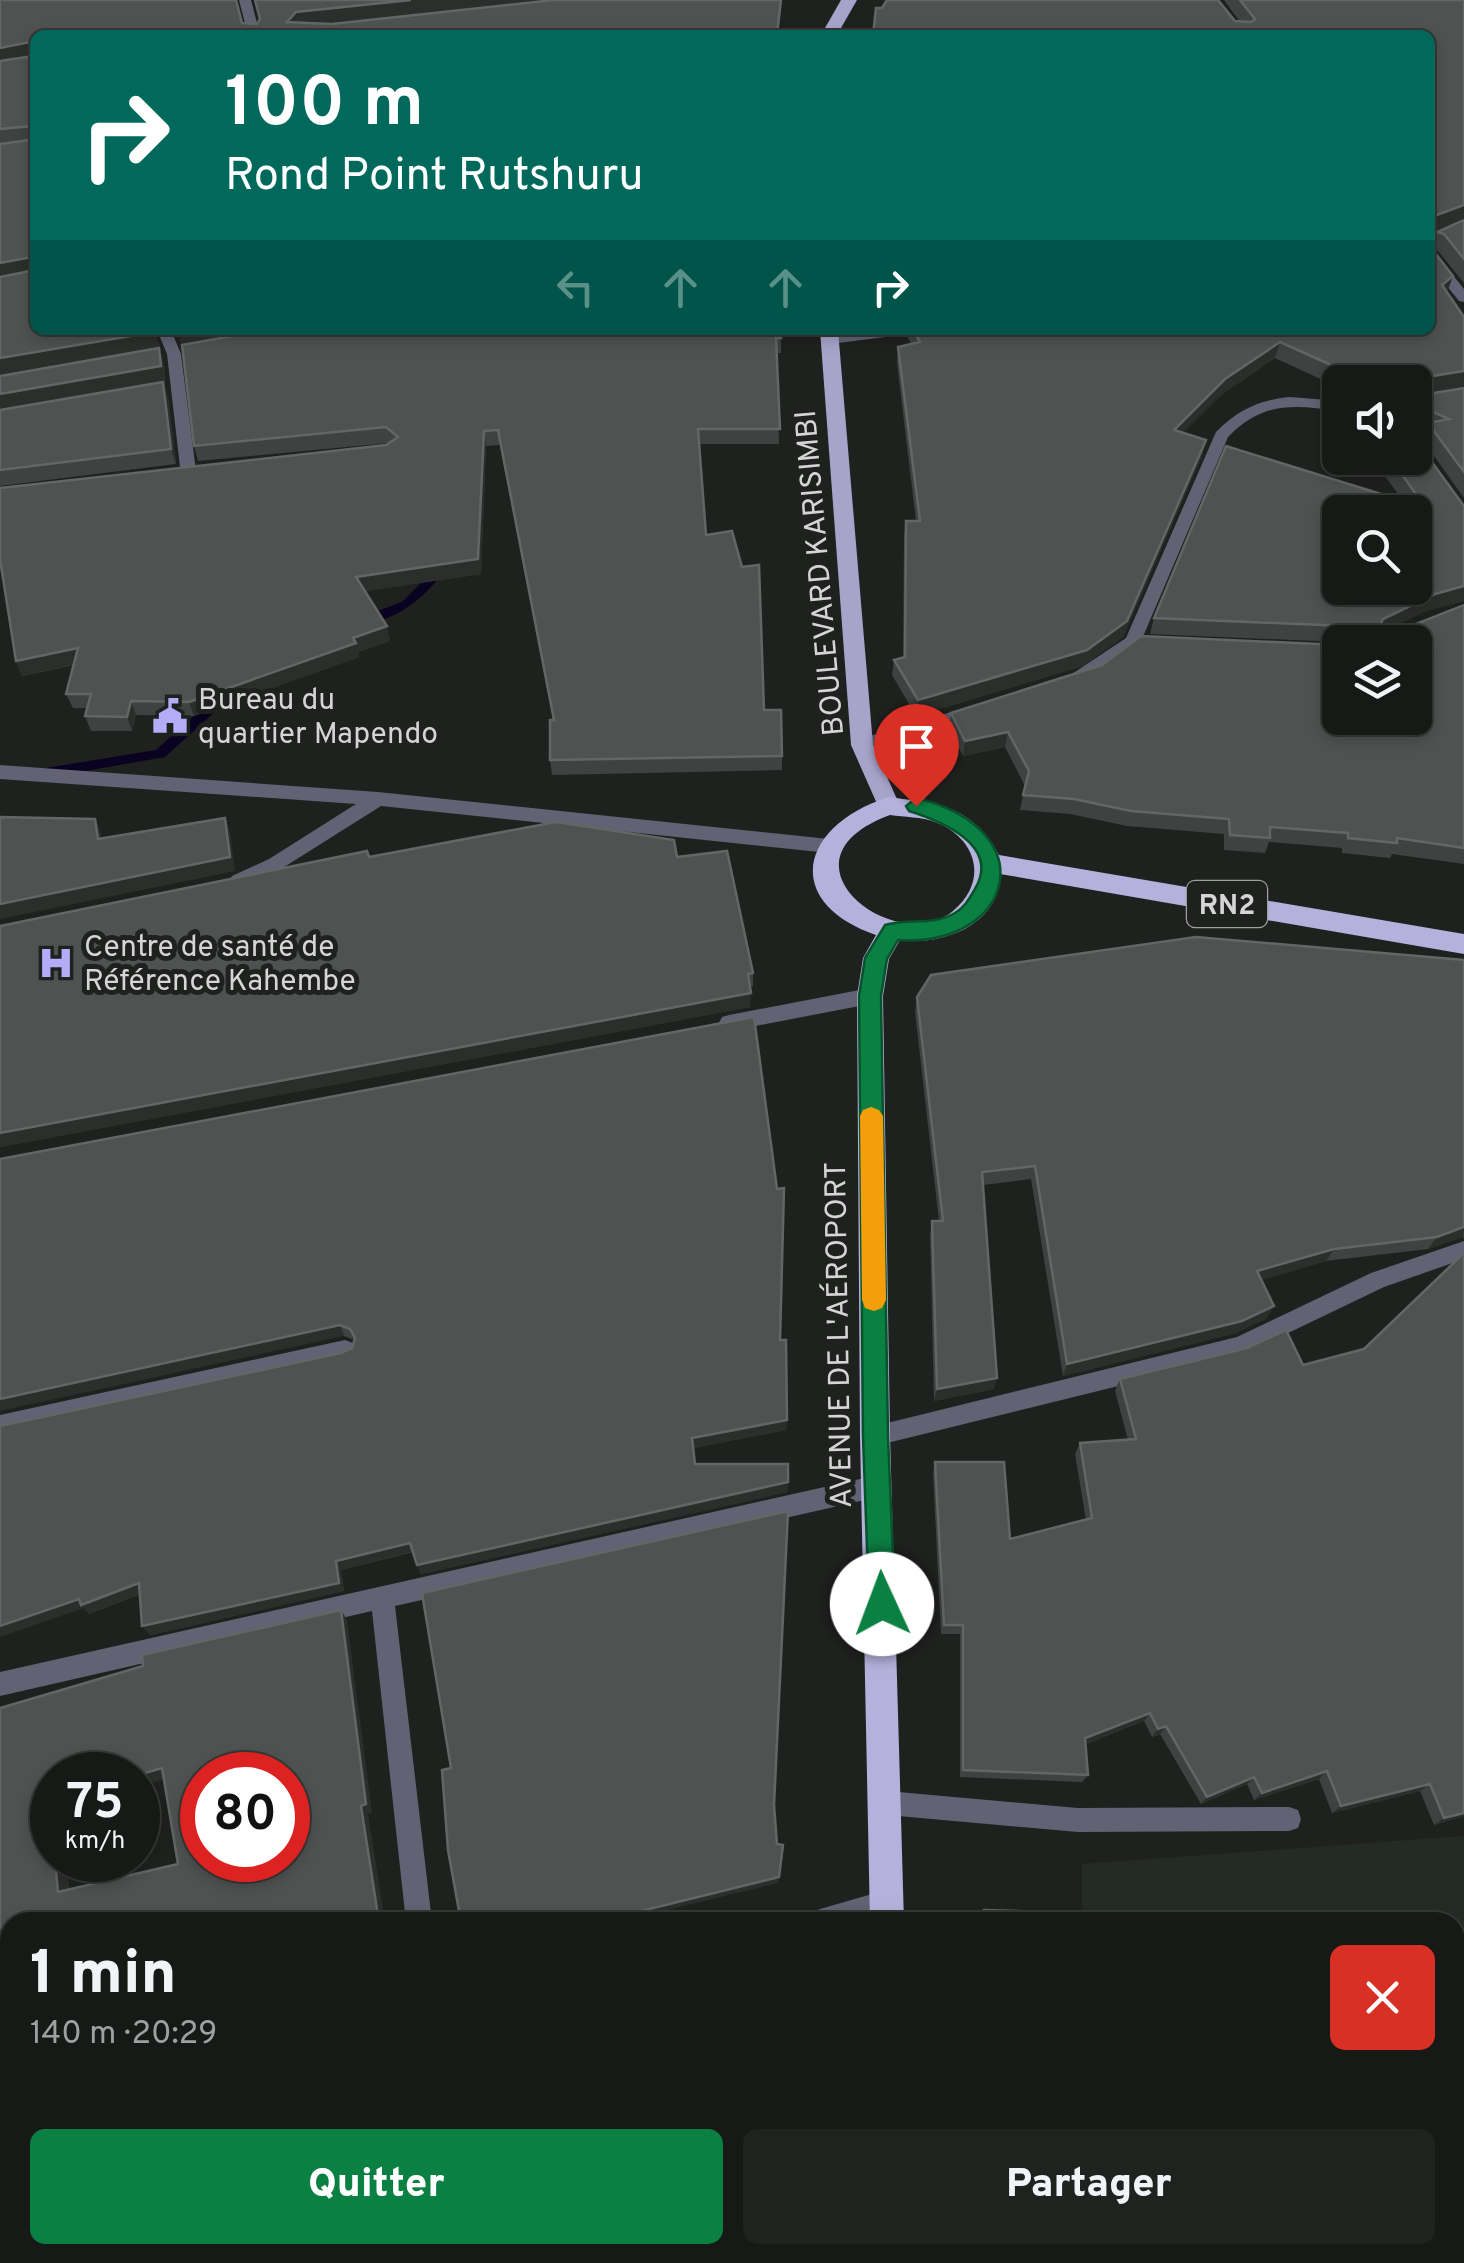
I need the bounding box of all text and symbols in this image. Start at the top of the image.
text: 100 m [225,62,424,151]
icon: right [60,70,190,200]
text: Rond Point Rutshuru [225,149,644,206]
icon: left [548,260,603,315]
icon: ahead [653,260,708,315]
icon: ahead [758,260,813,315]
icon: right [863,260,918,315]
map controls [1322,365,1432,735]
button: sound [1322,365,1432,475]
street label: BOULEVARD KARISIMBI [789,408,854,737]
button: search [1322,495,1432,605]
button: layers [1322,625,1432,735]
place label: Bureau du quartier Mapendo [198,683,438,754]
public building icon: Bureau du quartier Mapendo [151,697,189,735]
pin [874,704,959,807]
icon: arrive [889,719,944,774]
road number: RN2 [1187,881,1267,927]
place label: Centre de santé de Référence Kahembe [84,930,356,1001]
hospital icon: Centre de santé de Référence Kahembe [37,944,75,982]
street label: AVENUE DE L'AÉROPORT [817,1161,862,1509]
position arrow [830,1552,934,1656]
speed limit sign: 80 [180,1752,310,1882]
text: 75 [66,1773,124,1836]
text: km/h [65,1826,125,1858]
text: 1 min [30,1939,177,2015]
button: close [1330,1945,1435,2050]
text: 140 m · 20:29 [30,2015,217,2055]
button: Quitter [30,2129,723,2244]
button: Partager [743,2129,1435,2244]

